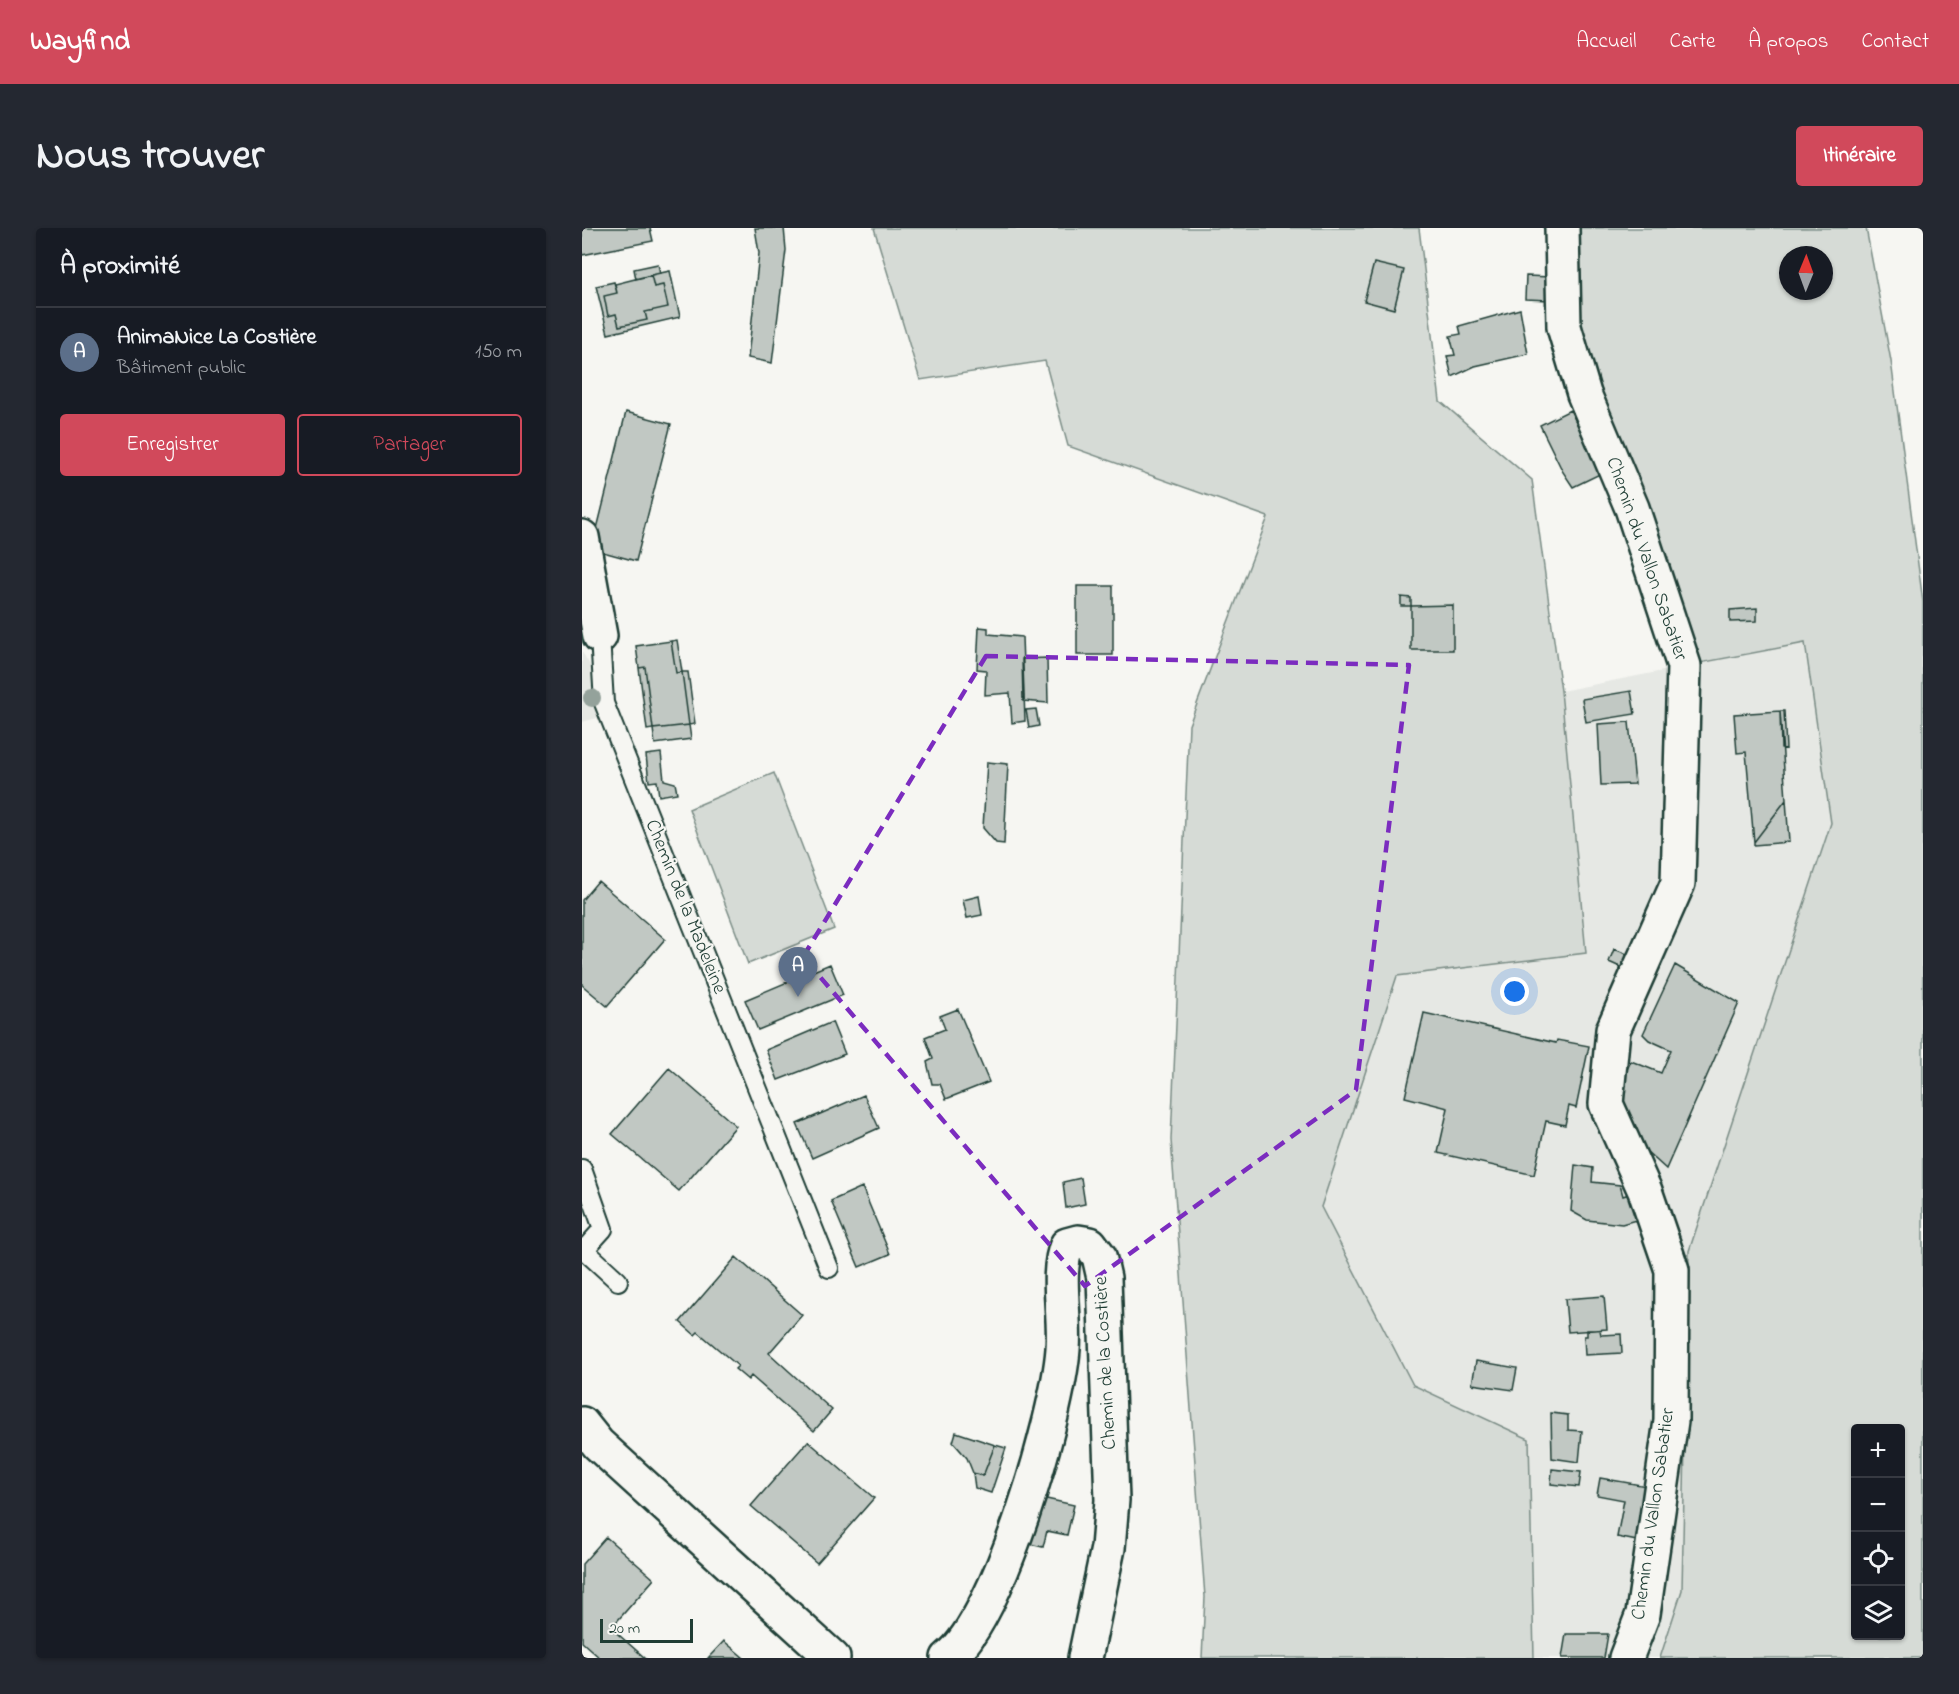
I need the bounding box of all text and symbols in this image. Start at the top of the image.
text: Wayfind [30,22,130,63]
text: Accueil [1576,27,1637,57]
text: Carte [1670,27,1715,57]
text: À propos [1748,27,1828,57]
text: Contact [1861,27,1929,57]
text: Nous trouver [36,126,264,187]
button: Itinéraire [1796,126,1923,186]
north arrow [1779,246,1833,300]
text: À proximité [60,248,180,286]
text: AnimaNice La Costière [117,322,316,354]
text: A [73,338,86,367]
text: 150 m [475,338,522,367]
text: Bâtiment public [117,354,246,383]
button: Enregistrer [60,414,285,476]
button: Partager [297,414,522,476]
street label: Chemin du Vallon Sabatier [1598,453,1695,666]
street label: Chemin de la Madeleine [637,815,733,999]
pin: A [778,948,818,997]
your location [1500,977,1529,1006]
street label: Chemin de la Costière [1087,1275,1125,1451]
street label: Chemin du Vallon Sabatier [1625,1405,1683,1622]
map controls [1851,1424,1905,1640]
button: + [1851,1424,1905,1478]
button: − [1851,1478,1905,1532]
button: locate [1851,1532,1905,1586]
button: layers [1851,1586,1905,1640]
scale bar [600,1616,693,1644]
text: 20 m [609,1617,640,1641]

